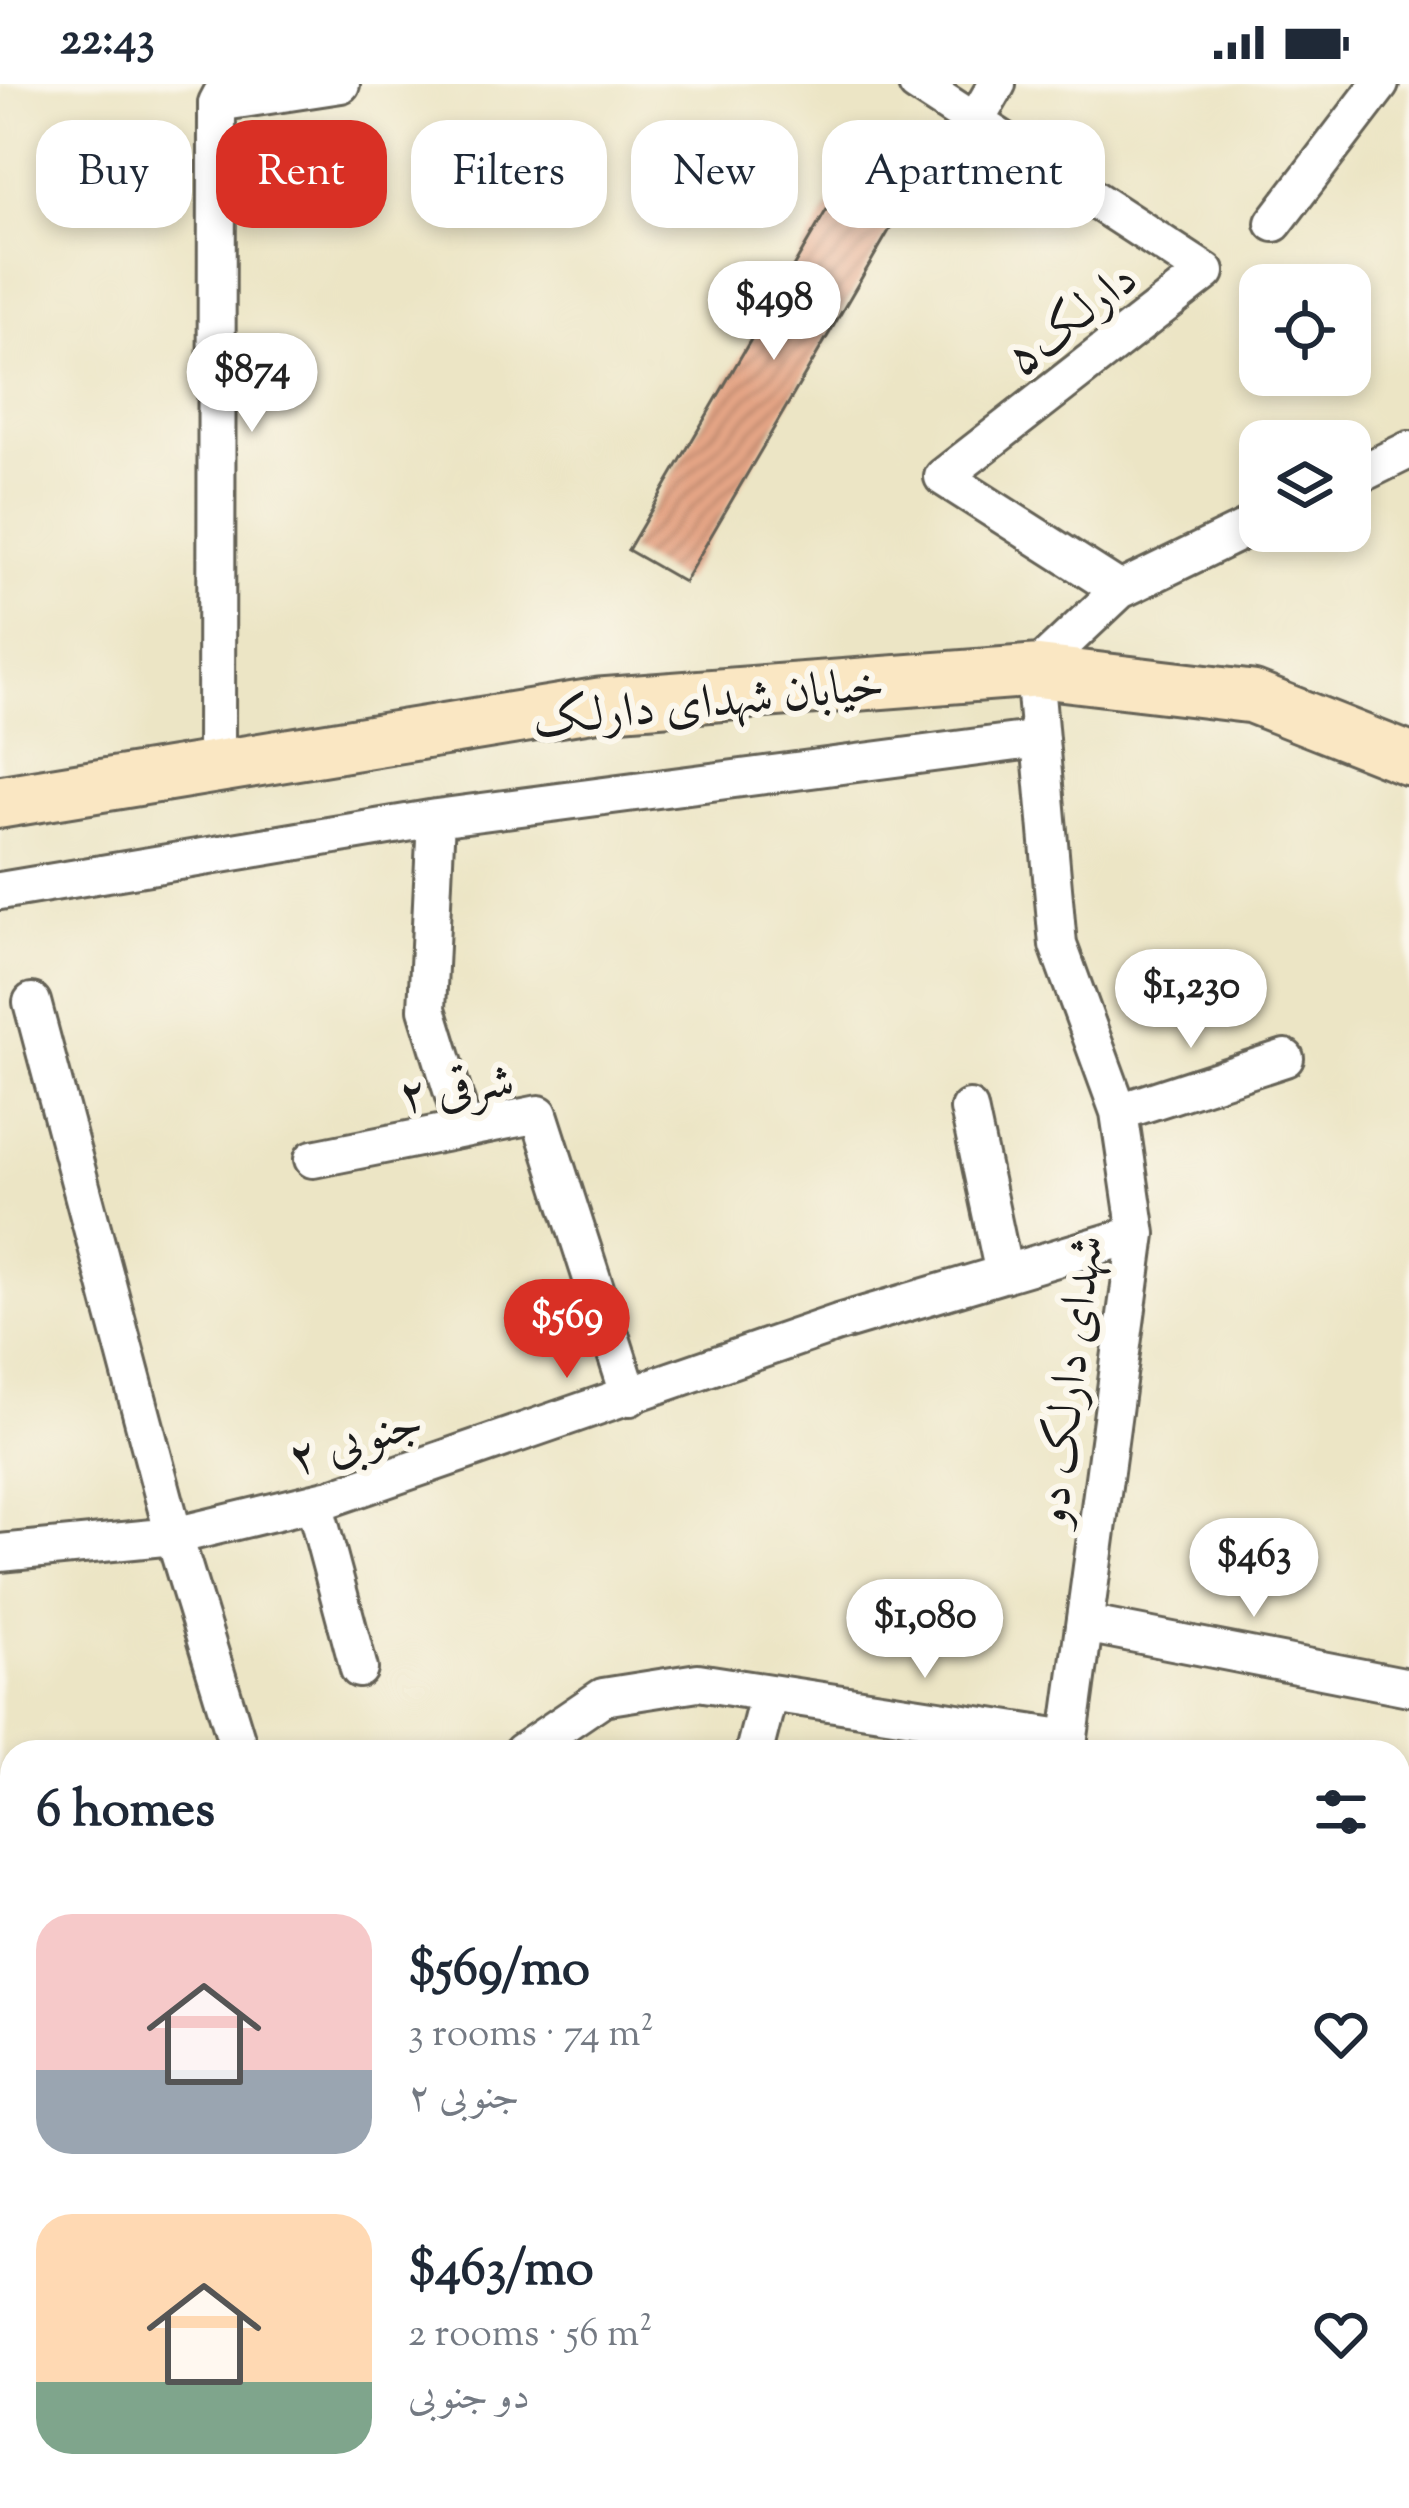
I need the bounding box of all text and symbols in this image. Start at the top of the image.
text: 22:43 [60,10,155,75]
chip: Buy [36,120,192,228]
chip: Rent [216,120,387,228]
chip: Filters [411,120,607,228]
chip: New [631,120,798,228]
chip: Apartment [822,120,1105,228]
street label: دارلک۵ [993,248,1154,395]
pin: $498 [703,261,845,363]
map controls [1239,264,1371,552]
button: locate [1239,264,1371,396]
text: $498 [735,272,813,328]
pin: $874 [181,333,323,435]
text: $874 [214,344,290,400]
button: layers [1239,420,1371,552]
street label: خیابان شهدای دارلک [529,653,888,758]
pin: $1,230 [1093,949,1289,1051]
text: $1,230 [1142,960,1240,1016]
street label: ۲ شرقی [395,1049,519,1134]
street label: شهدای دارلک دو [1020,1231,1125,1535]
pin: $569 [496,1279,638,1381]
text: $569 [531,1290,603,1346]
street label: ۲ جنوبی [281,1390,432,1496]
pin: $463 [1183,1518,1325,1620]
text: $463 [1216,1529,1292,1585]
pin: $1,080 [827,1579,1023,1681]
text: $1,080 [873,1590,977,1646]
text: 6 homes [36,1776,215,1849]
icon: filters [1308,1779,1374,1845]
text: $569/mo [408,1935,590,2008]
icon: home [132,1962,276,2106]
icon: heart [1308,2001,1374,2067]
text: 3 rooms · 74 m² [408,2008,654,2064]
text: ۲ جنوبی [408,2071,520,2127]
text: $463/mo [408,2235,594,2308]
icon: home [132,2262,276,2406]
icon: heart [1308,2301,1374,2367]
text: 2 rooms · 56 m² [408,2308,652,2364]
text: دو جنوبی [408,2371,530,2427]

